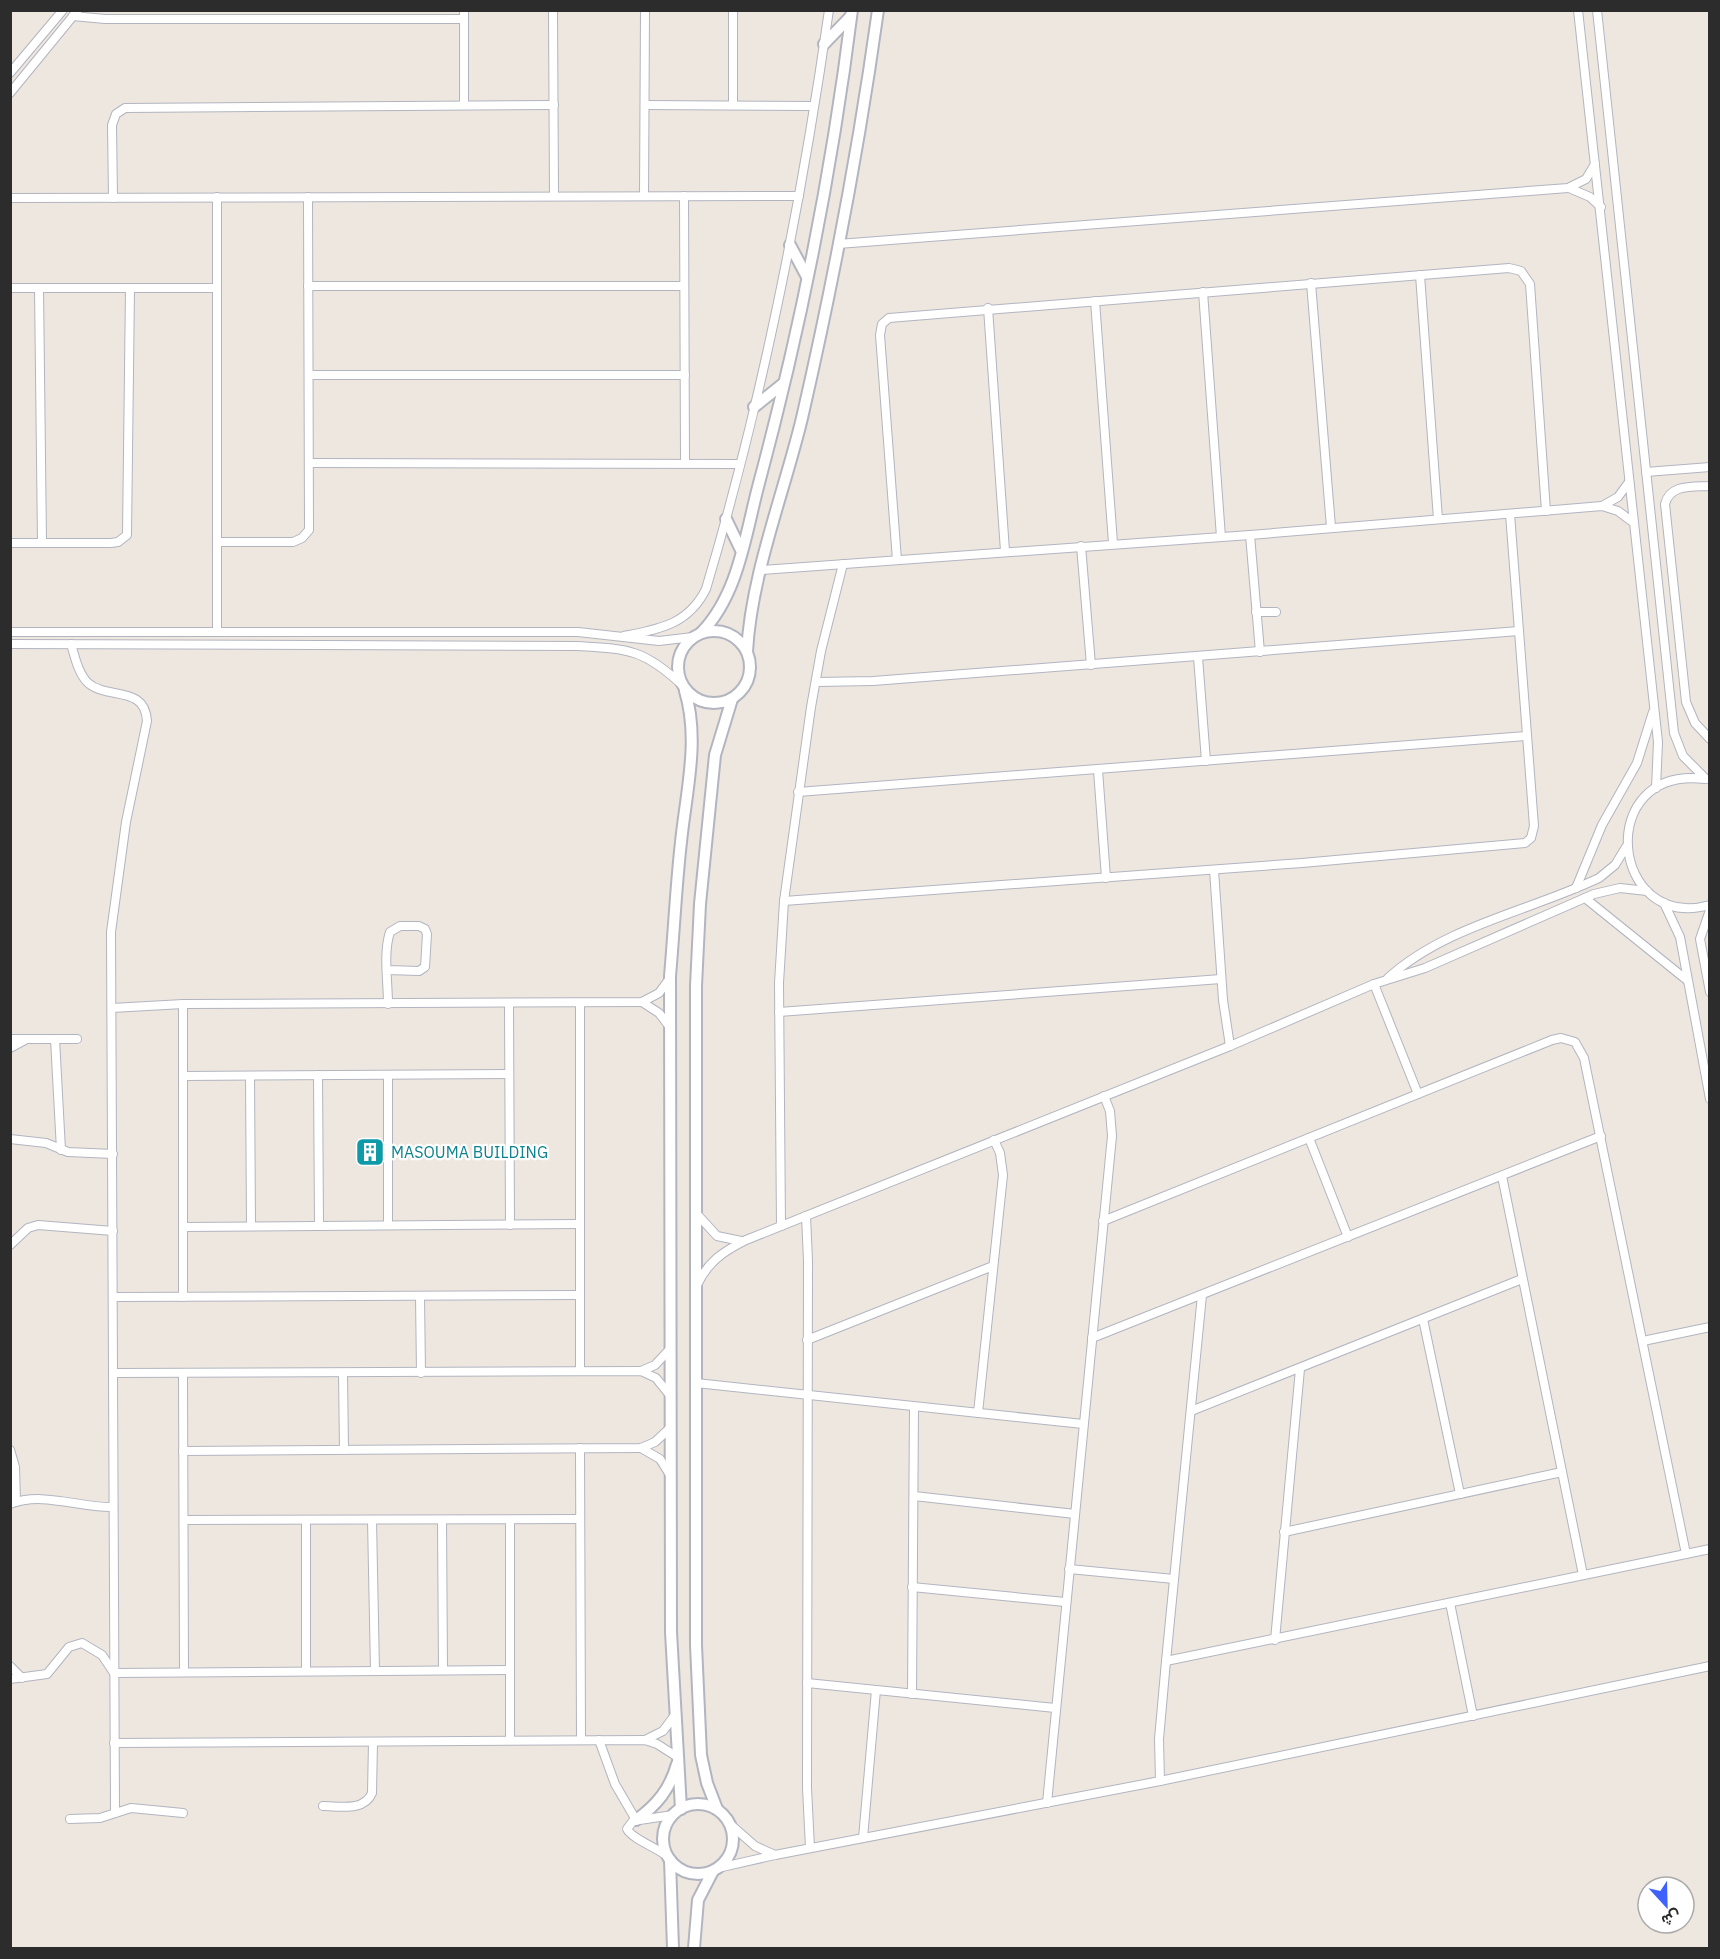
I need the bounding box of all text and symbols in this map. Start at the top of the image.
building icon: MASOUMA BUILDING [354,1136,386,1168]
place label: MASOUMA BUILDING [391,1142,548,1162]
north arrow [1636,1875,1696,1935]
text: ش [1659,1906,1684,1932]

